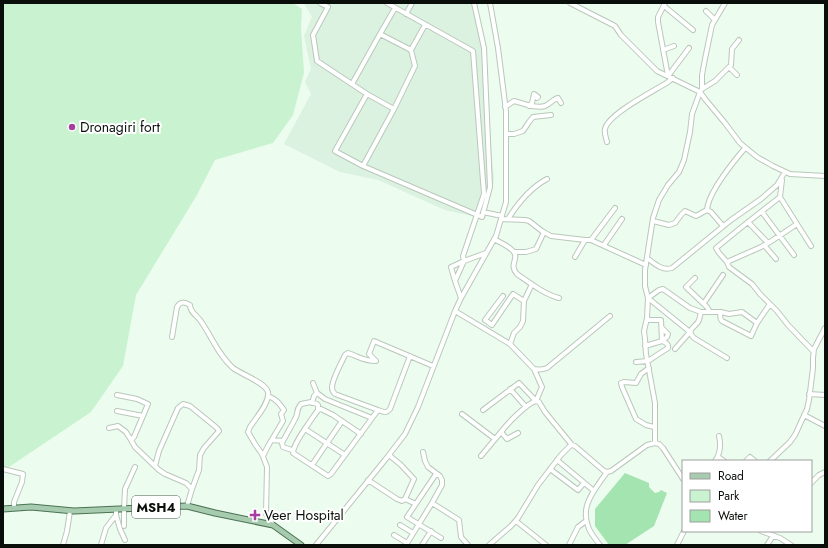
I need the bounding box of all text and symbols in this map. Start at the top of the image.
place label: Dronagiri fort [80,117,161,137]
marker: Dronagiri fort [67,122,77,132]
legend [682,460,812,532]
text: Road [718,467,744,485]
text: Park [718,487,740,505]
road number: MSH4 [132,496,180,518]
place label: Veer Hospital [264,505,344,525]
text: Water [718,507,749,525]
marker: Veer Hospital [249,509,261,521]

